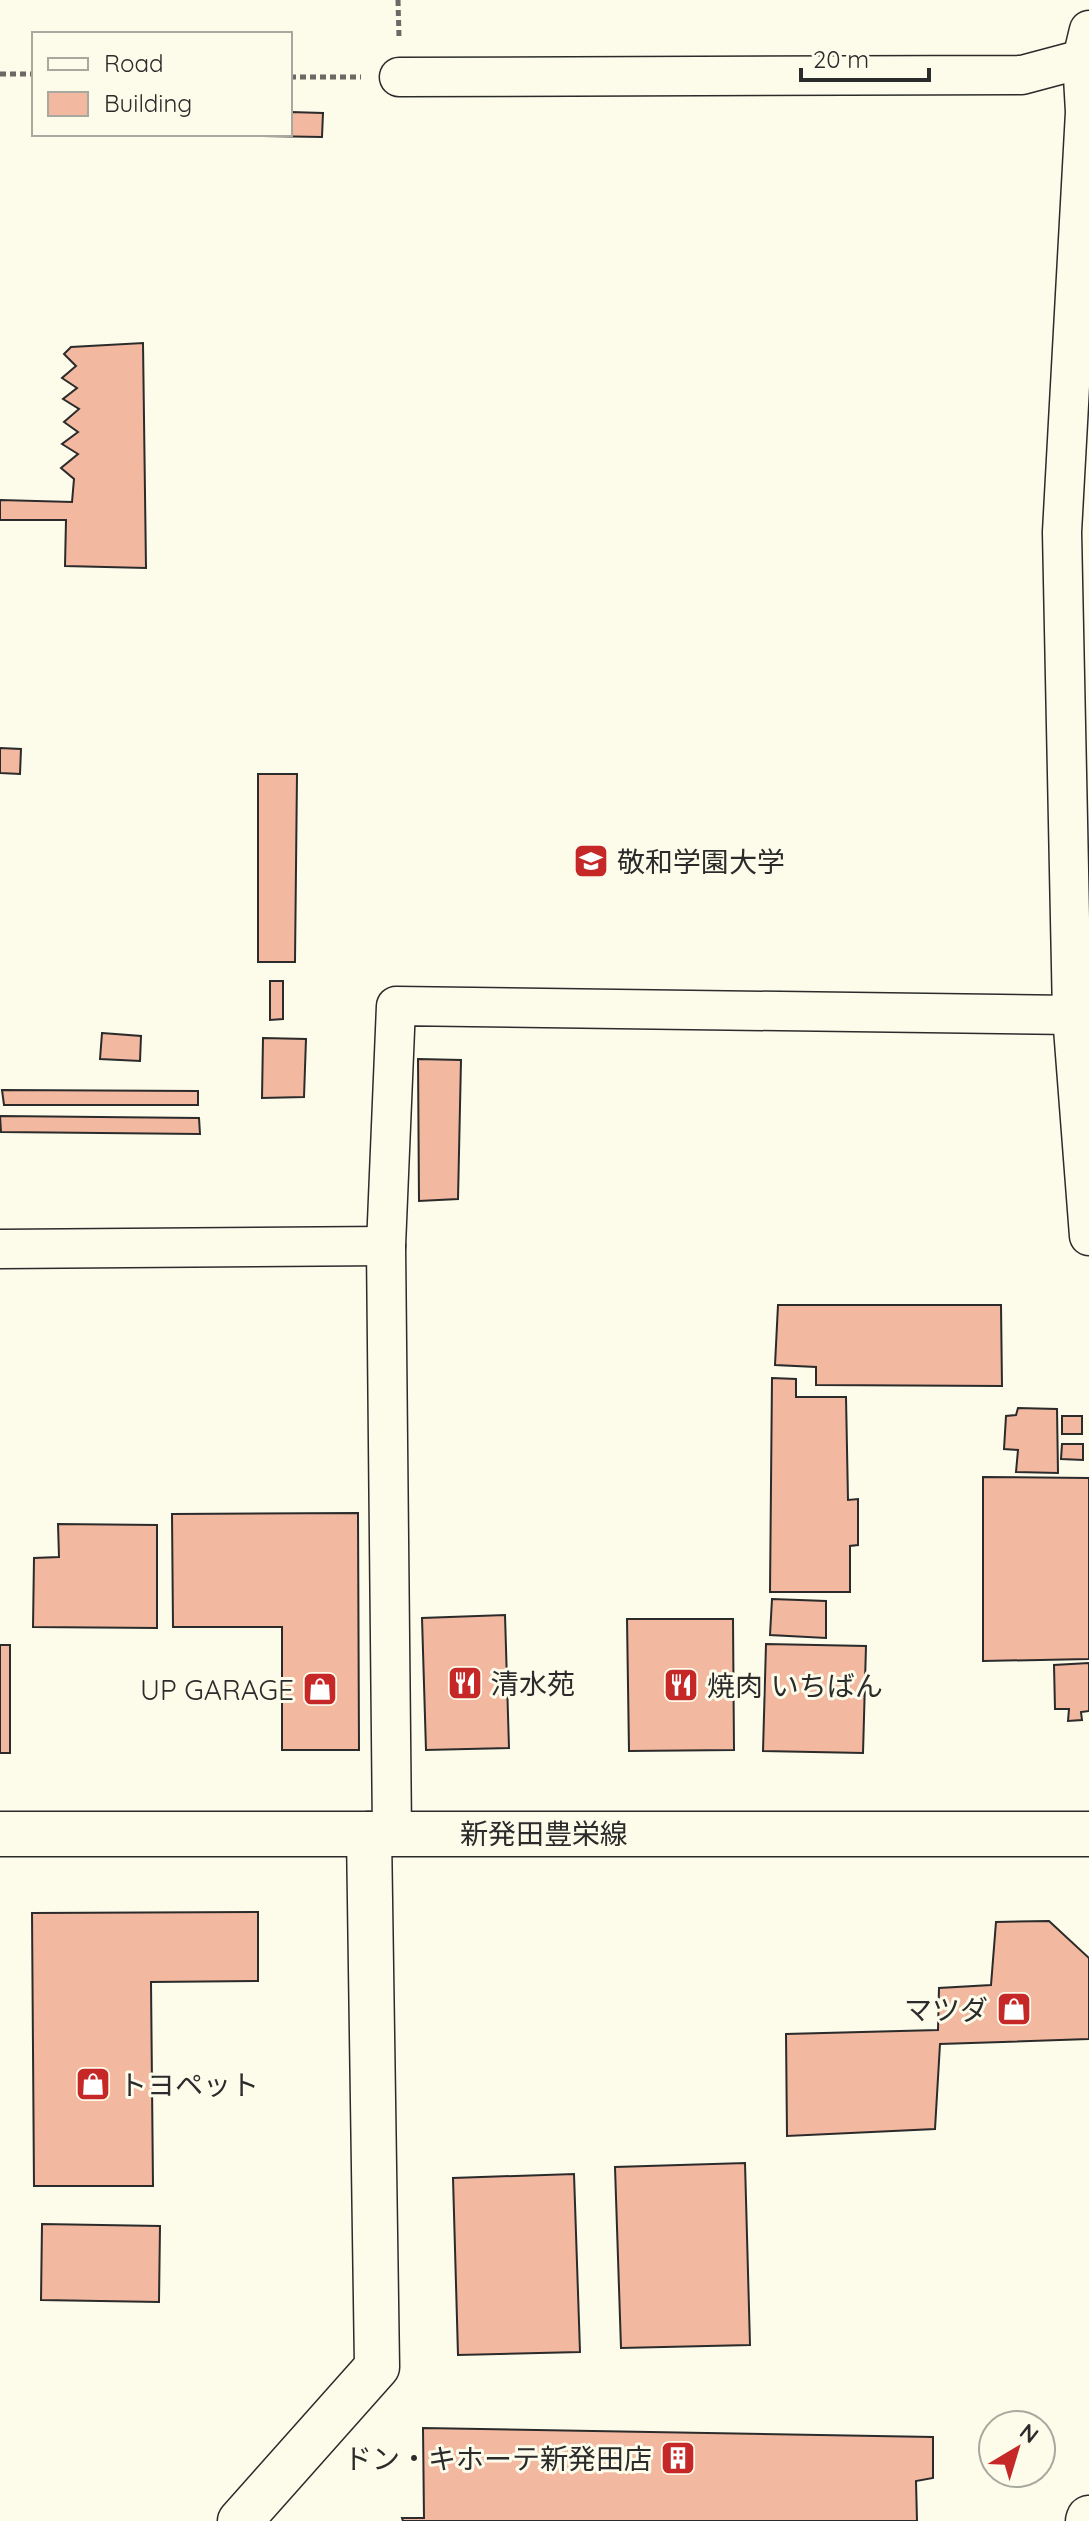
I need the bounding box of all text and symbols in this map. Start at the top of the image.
legend [32,32,292,136]
scale bar [801,32,929,82]
text: 20 m [813,44,869,74]
text: Road [104,48,164,78]
text: Building [104,88,192,118]
school or university icon: 敬和学園大学 [572,842,610,880]
place label: 敬和学園大学 [617,844,785,879]
restaurant icon: 清水苑 [446,1664,484,1702]
place label: 清水苑 [491,1666,575,1701]
restaurant icon: 焼肉 いちばん [662,1666,700,1704]
place label: 焼肉 いちばん [707,1668,883,1703]
shop icon: UP GARAGE [301,1670,339,1708]
place label: UP GARAGE [140,1672,294,1707]
street label: 新発田豊栄線 [460,1816,628,1851]
shop icon: マツダ [995,1990,1033,2028]
place label: マツダ [904,1992,988,2027]
shop icon: トヨペット [74,2065,112,2103]
place label: トヨペット [119,2067,259,2102]
north arrow [977,2409,1057,2489]
text: N [1014,2417,1044,2449]
building icon: ドン・キホーテ新発田店 [659,2439,697,2477]
place label: ドン・キホーテ新発田店 [344,2441,652,2476]

